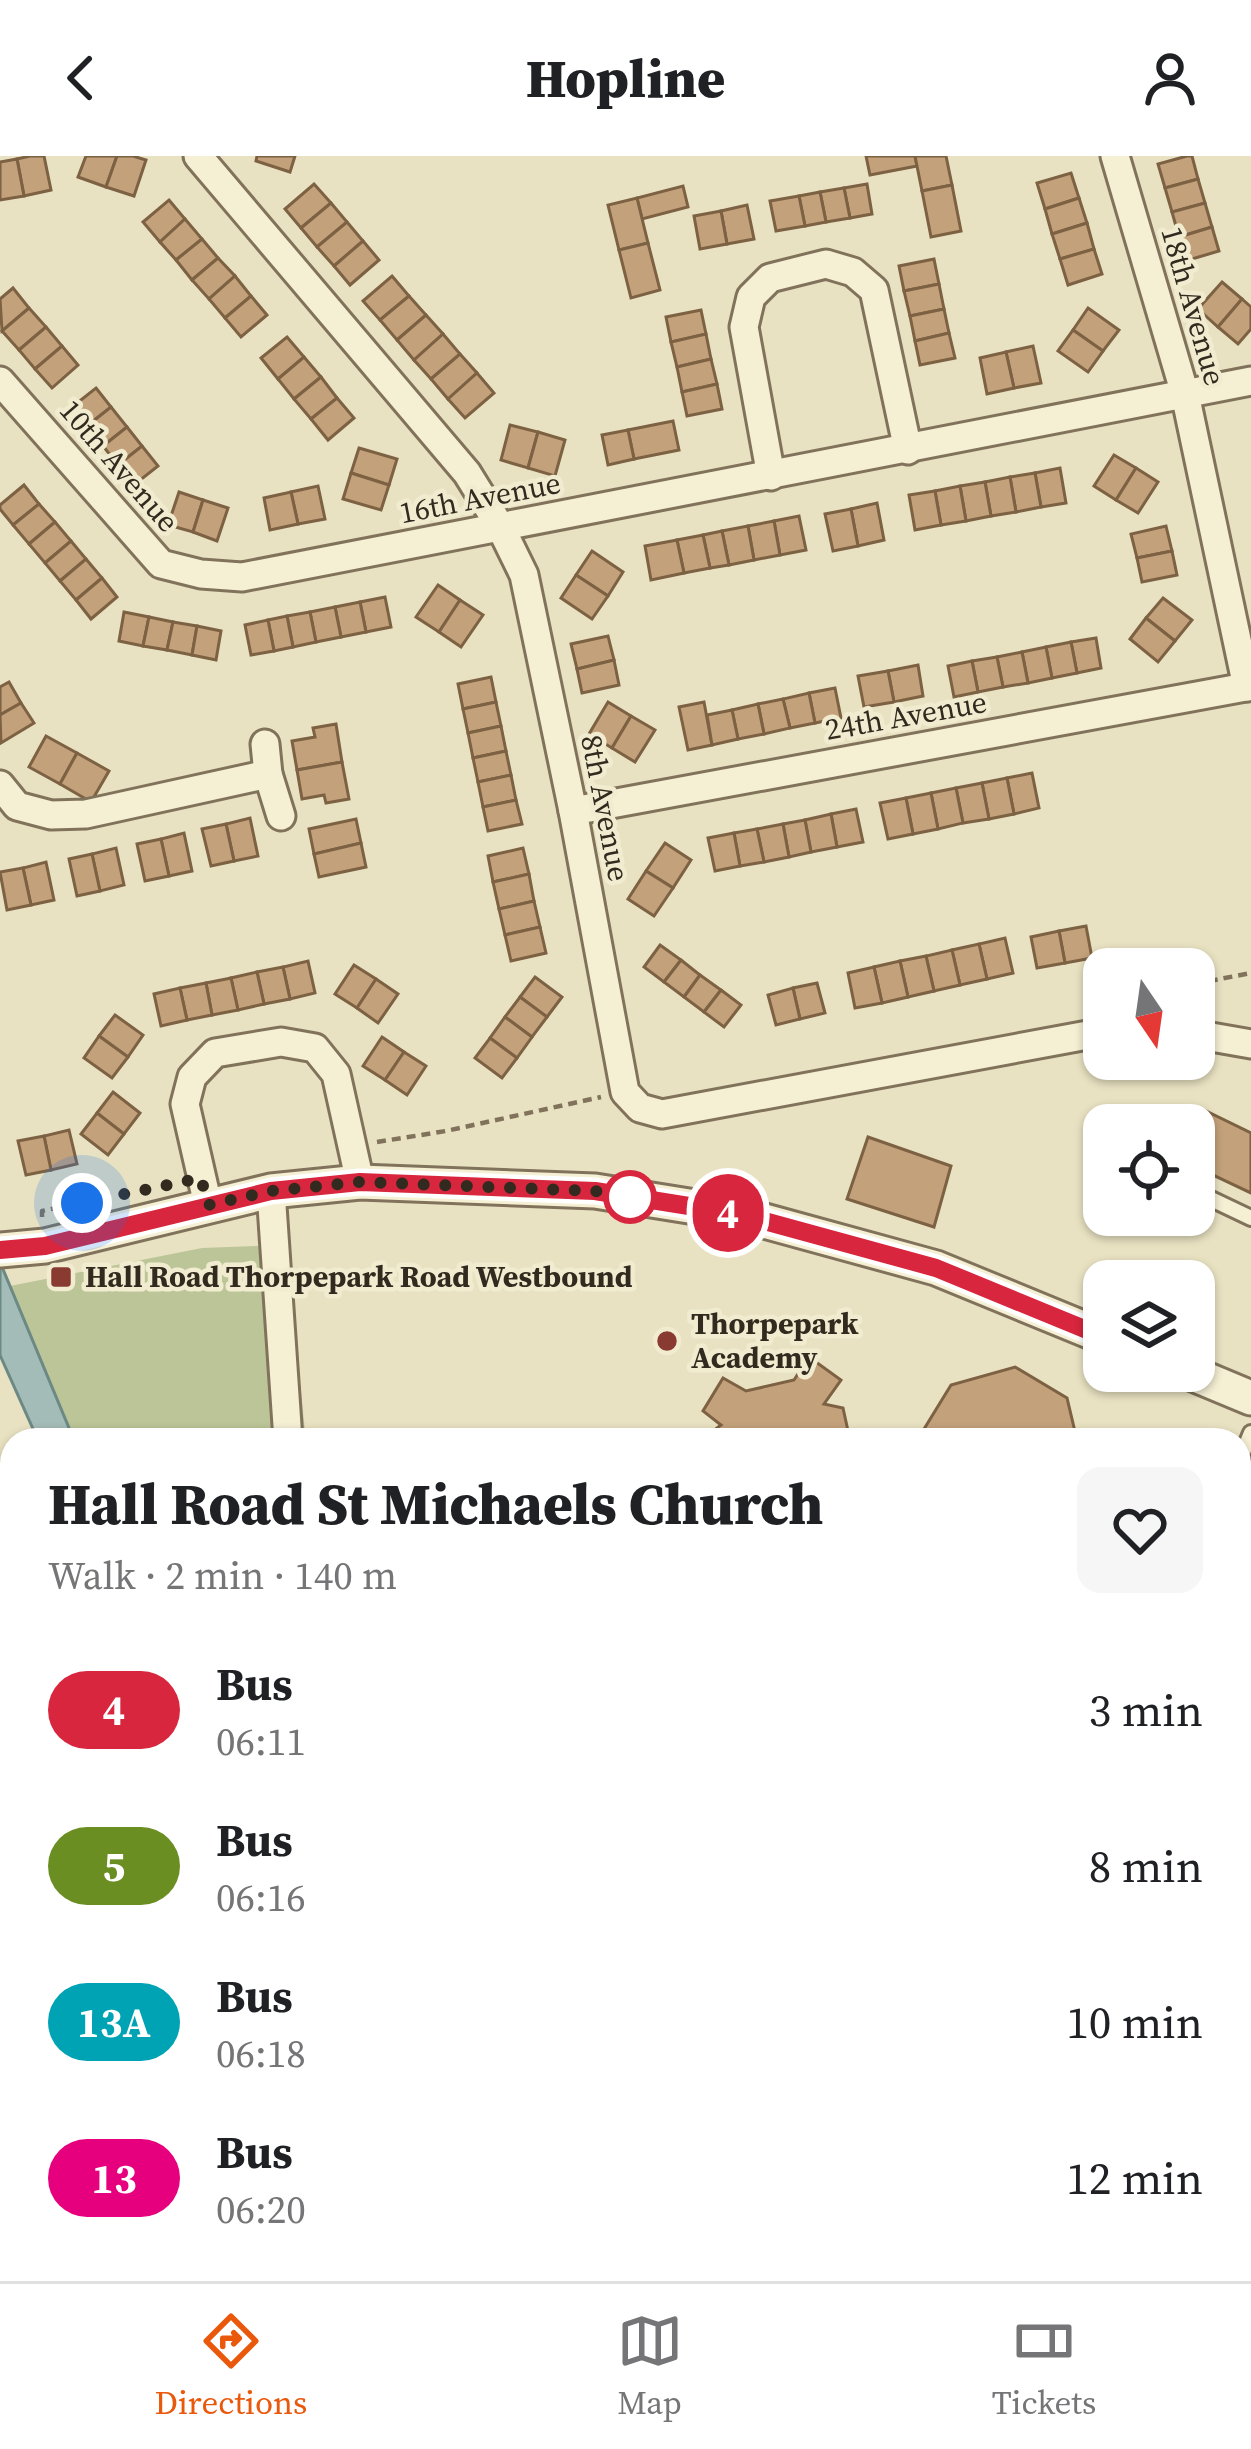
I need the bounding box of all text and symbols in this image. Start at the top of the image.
text: Hopline [526,41,725,115]
icon: back [48,45,114,111]
icon: person [1137,45,1203,111]
street label: 18th Avenue [1151,222,1236,390]
street label: 10th Avenue [50,391,188,541]
street label: 16th Avenue [396,462,564,533]
street label: 24th Avenue [822,681,990,750]
street label: 8th Avenue [571,731,640,885]
north arrow [1083,948,1215,1080]
map controls [1083,948,1215,1392]
button: locate [1083,1104,1215,1236]
unlabelled marker [605,1172,655,1222]
your location [52,1173,112,1233]
line badge: 4 [689,1174,767,1252]
text: 4 [717,1184,739,1242]
place label: Hall Road Thorpepark Road Westbound [85,1256,633,1297]
button: layers [1083,1260,1215,1392]
marker: Hall Road Thorpepark Road Westbound [48,1264,74,1290]
place label: Thorpepark Academy [691,1303,859,1378]
marker: Thorpepark Academy [654,1328,680,1354]
text: Hall Road St Michaels Church [48,1465,823,1543]
button: heart [1077,1467,1203,1593]
text: Walk · 2 min · 140 m [48,1549,397,1602]
text: Bus [216,1653,293,1715]
text: 3 min [1089,1679,1203,1741]
text: 4 [103,1681,125,1739]
text: 06:11 [216,1715,306,1768]
text: Bus [216,1809,293,1871]
text: 8 min [1089,1835,1203,1897]
text: 5 [103,1837,125,1895]
text: 06:16 [216,1871,306,1924]
text: Bus [216,1965,293,2027]
text: 10 min [1066,1991,1203,2053]
text: 13A [77,1993,151,2051]
text: 06:18 [216,2027,306,2080]
text: Bus [216,2121,293,2183]
text: 12 min [1066,2147,1203,2209]
text: 13 [91,2149,137,2207]
text: 06:20 [216,2183,306,2236]
tab: Directions [155,2308,307,2425]
tab: Map [617,2308,683,2425]
tab: Tickets [992,2308,1096,2425]

